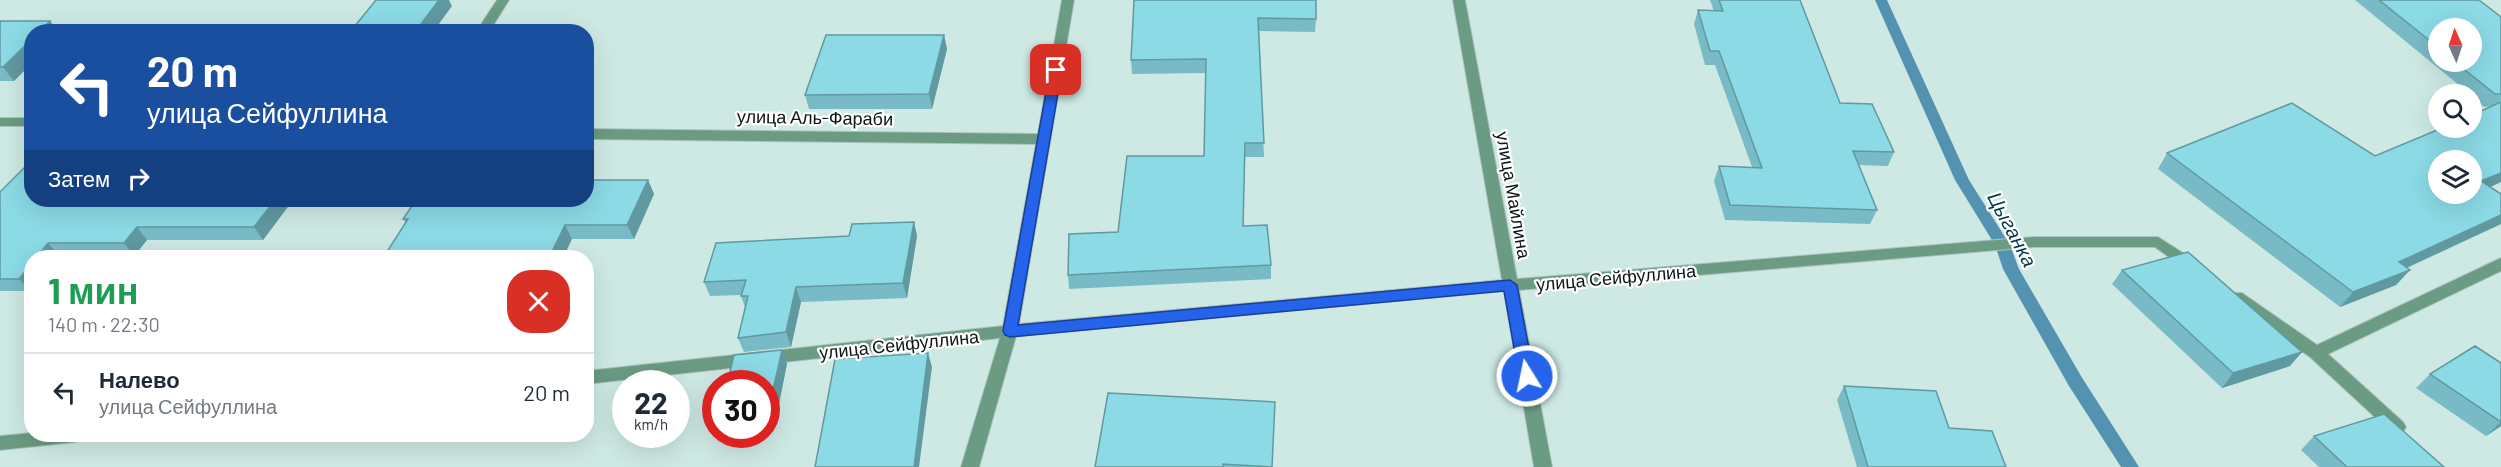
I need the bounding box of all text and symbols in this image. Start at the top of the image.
north arrow [2428,18,2482,72]
map controls [2428,18,2482,204]
pin [1030,44,1081,95]
text: 20 m [147,45,238,95]
icon: left [48,48,126,126]
icon: arrive [1039,53,1072,86]
button: search [2428,84,2482,138]
text: улица Сейфуллина [147,96,388,128]
street label: улица Аль-Фараби [737,105,893,129]
street label: улица Майлина [1492,130,1536,261]
button: layers [2428,150,2482,204]
icon: right [122,162,155,195]
text: Затем [48,165,110,191]
water label: Цыганка [1983,187,2043,271]
street label: улица Сейфуллина [1535,259,1698,295]
text: 1 мин [48,268,138,311]
button: close [507,270,570,333]
text: 140 m · 22:30 [48,312,160,336]
street label: улица Сейфуллина [818,325,981,363]
position arrow [1495,344,1559,408]
text: Налево [99,366,180,392]
speed limit sign: 30 [702,370,780,448]
icon: left [48,376,81,409]
text: 20 m [523,379,570,405]
text: 22 [634,384,668,420]
text: улица Сейфуллина [99,394,277,418]
text: km/h [634,415,668,433]

